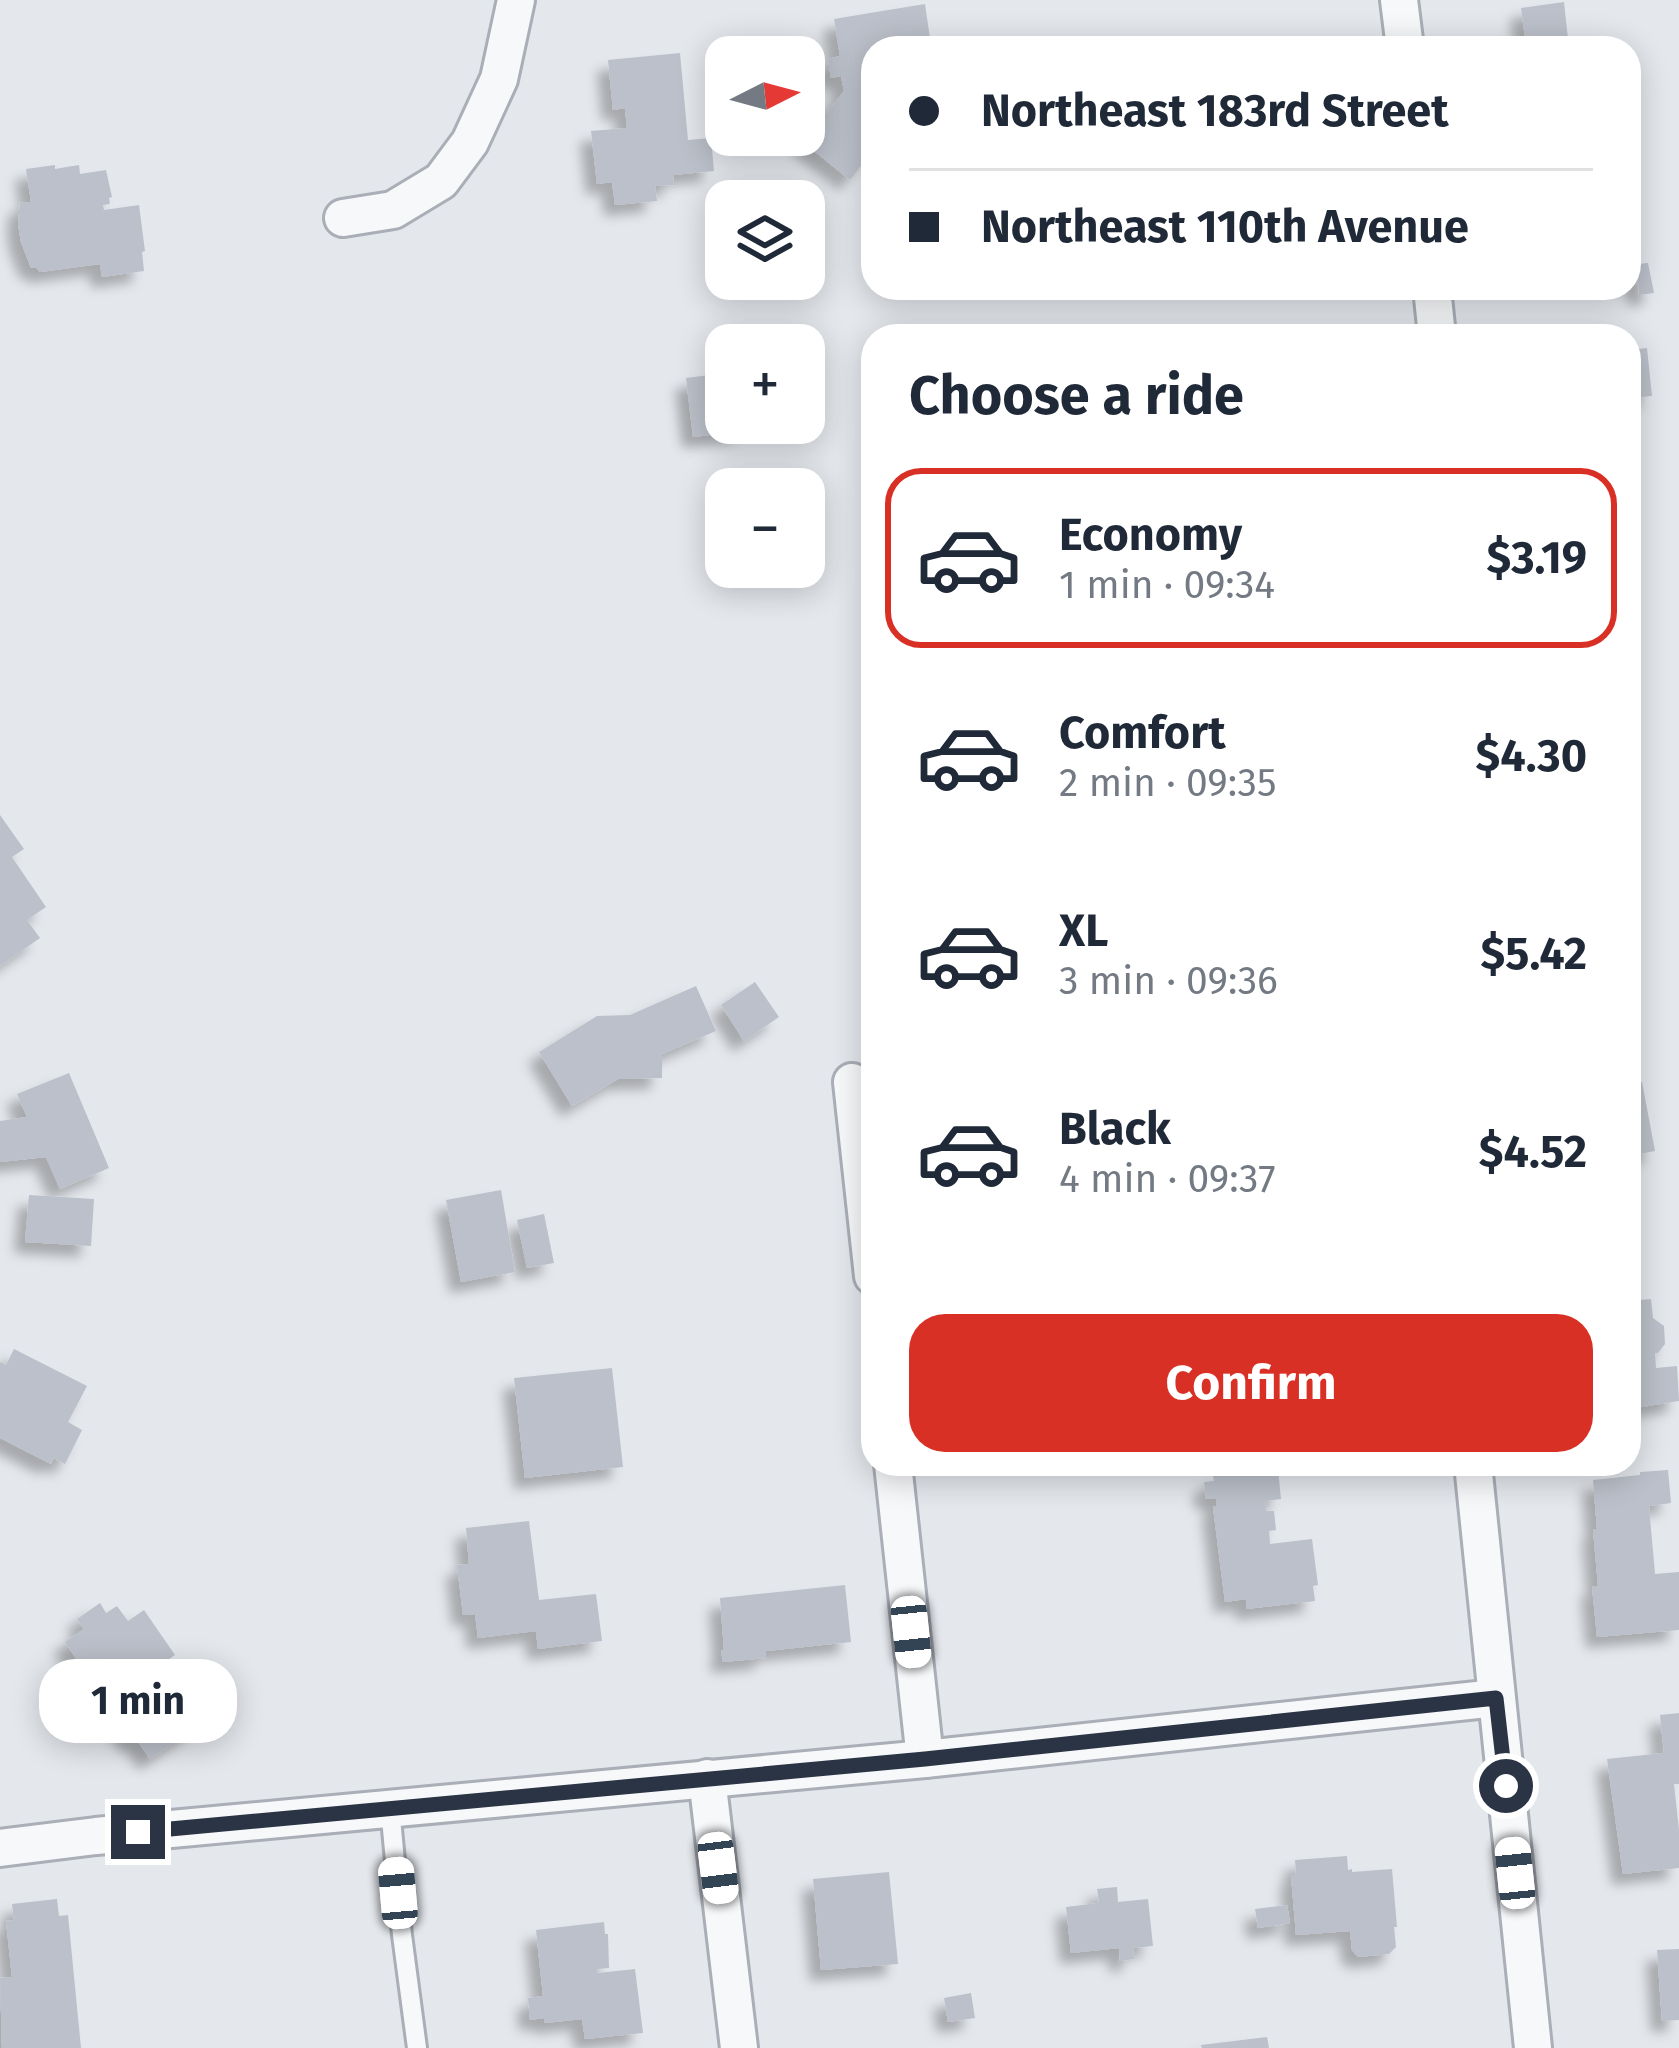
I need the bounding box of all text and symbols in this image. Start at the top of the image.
north arrow [705,36,825,156]
map controls [705,36,825,588]
text: Northeast 183rd Street [981,84,1449,138]
button: layers [705,180,825,300]
text: Northeast 110th Avenue [981,200,1469,254]
button: + [705,324,825,444]
text: Choose a ride [909,364,1244,428]
button: − [705,468,825,588]
icon: car [915,504,1023,612]
text: Economy [1059,508,1242,562]
text: $3.19 [1487,531,1587,585]
text: 1 min · 09:34 [1059,562,1275,608]
icon: car [915,702,1023,810]
text: Comfort [1059,706,1226,760]
text: $4.30 [1476,729,1587,783]
text: 2 min · 09:35 [1059,760,1277,806]
icon: car [915,900,1023,1008]
text: XL [1059,904,1108,958]
text: $5.42 [1481,927,1587,981]
text: 3 min · 09:36 [1059,958,1278,1004]
icon: car [915,1098,1023,1206]
text: Black [1059,1102,1171,1156]
text: $4.52 [1479,1125,1587,1179]
text: 4 min · 09:37 [1059,1156,1276,1202]
button: Confirm [909,1314,1593,1452]
car [889,1594,933,1670]
callout: 1 min [39,1658,237,1742]
text: 1 min [91,1678,185,1724]
route start [1479,1759,1533,1813]
route end [111,1805,165,1859]
car [696,1830,740,1906]
car [1493,1835,1537,1911]
car [377,1856,419,1930]

